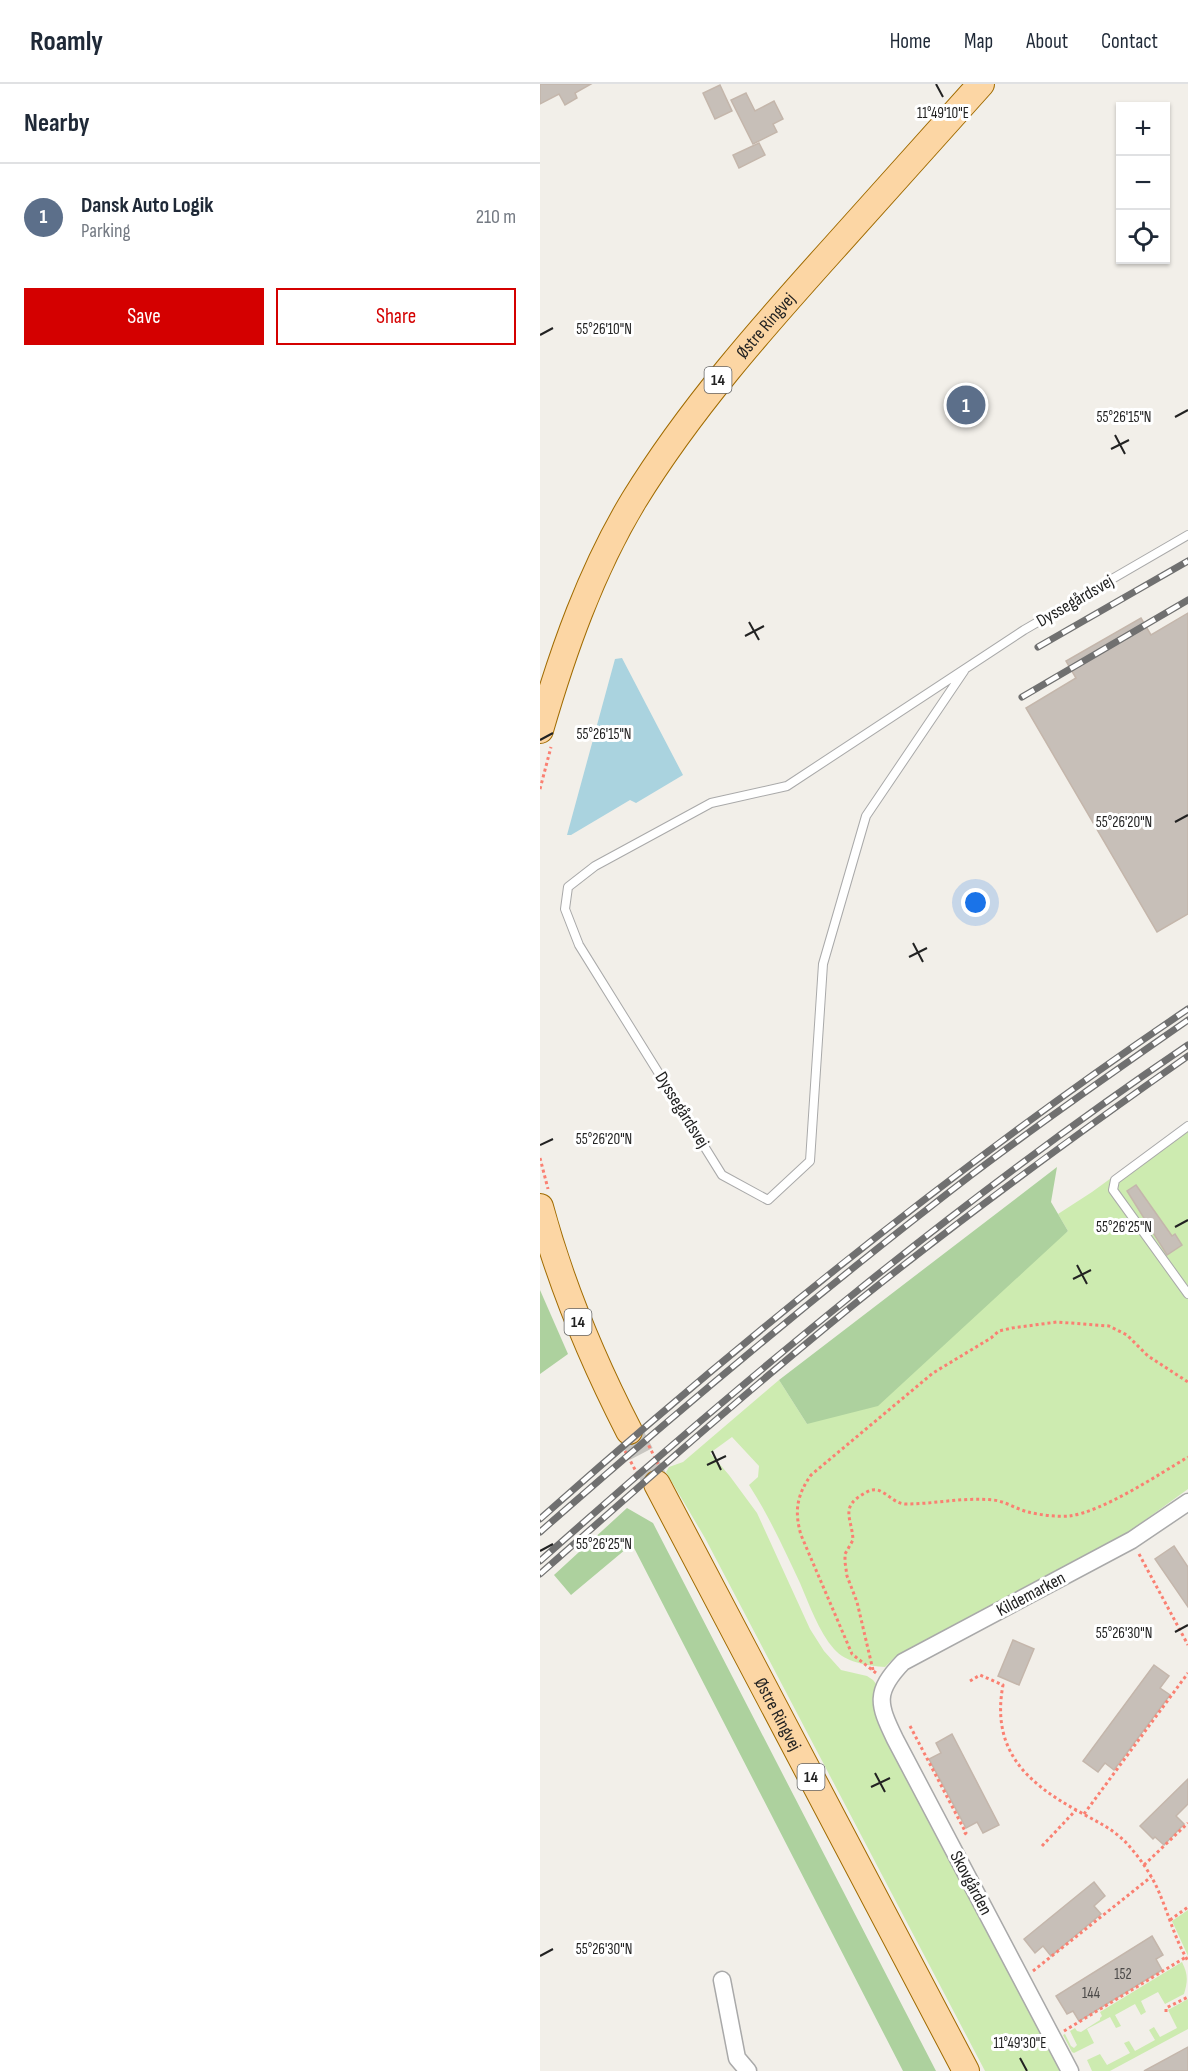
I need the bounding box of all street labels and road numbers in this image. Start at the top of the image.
street label: Østre Ringvej [732,288,799,362]
road number: 14 [704,367,732,393]
street label: Dyssegårdsvej [1033,570,1117,632]
street label: Dyssegårdsvej [650,1068,714,1152]
road number: 14 [564,1309,591,1335]
street label: Kildemarken [993,1567,1069,1621]
street label: Østre Ringvej [750,1674,806,1754]
road number: 14 [798,1764,824,1790]
street label: Skovgården [945,1847,997,1919]

